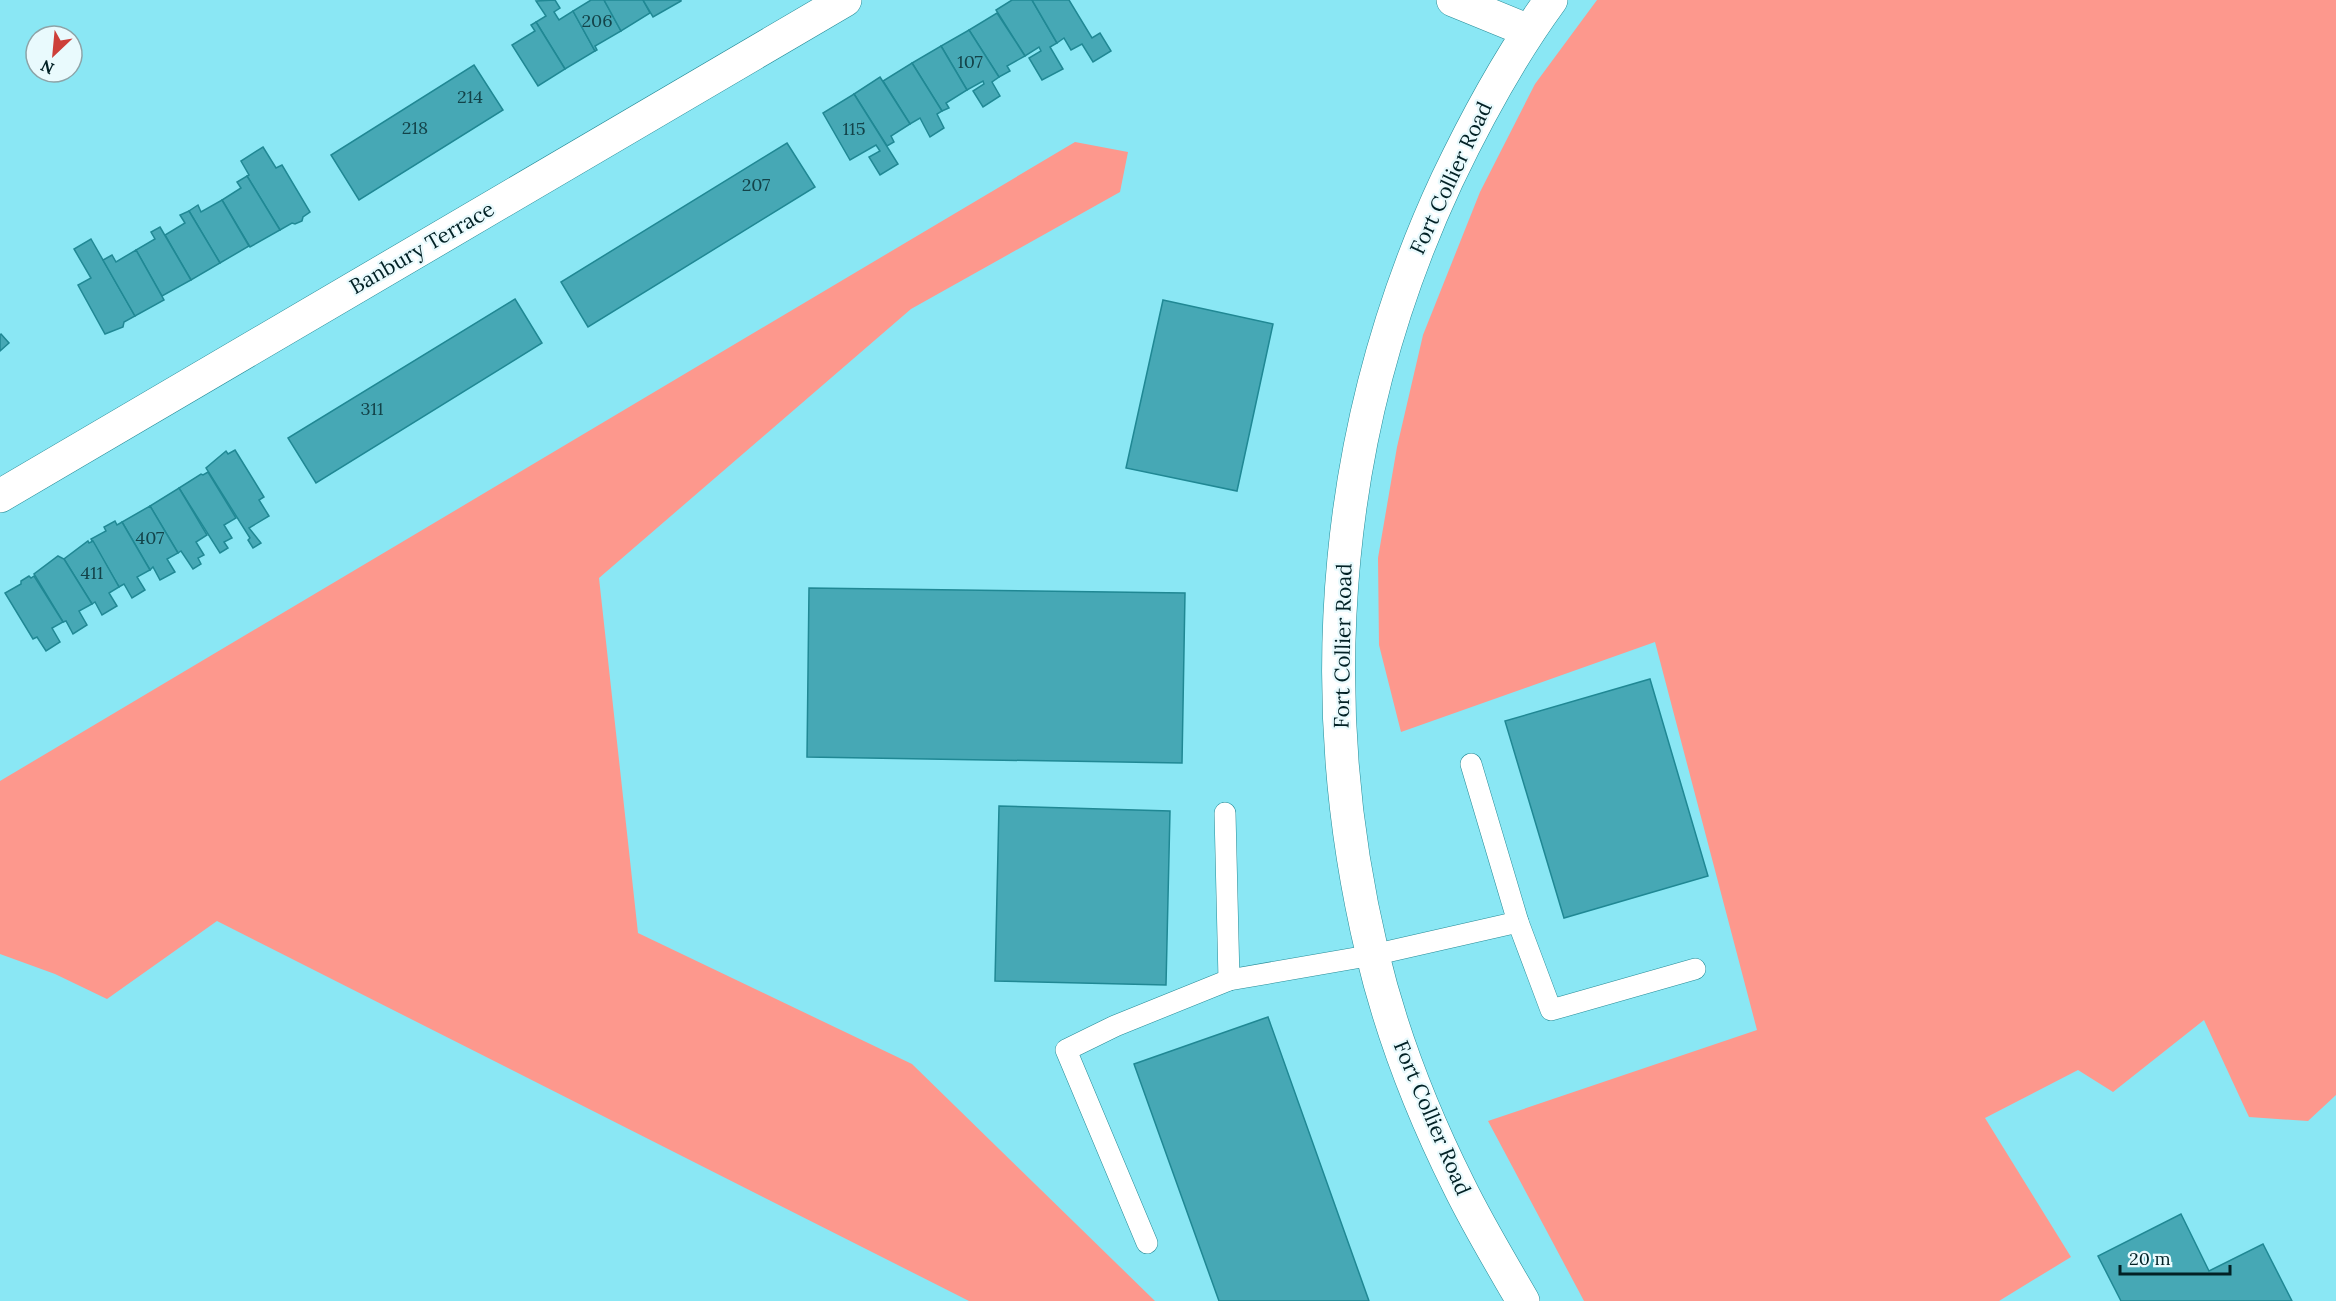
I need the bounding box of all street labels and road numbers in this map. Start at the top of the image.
street label: Fort Collier Road [1403,97,1498,258]
street label: Banbury Terrace [345,195,499,300]
street label: Fort Collier Road [1328,563,1357,729]
street label: Fort Collier Road [1388,1036,1477,1199]

